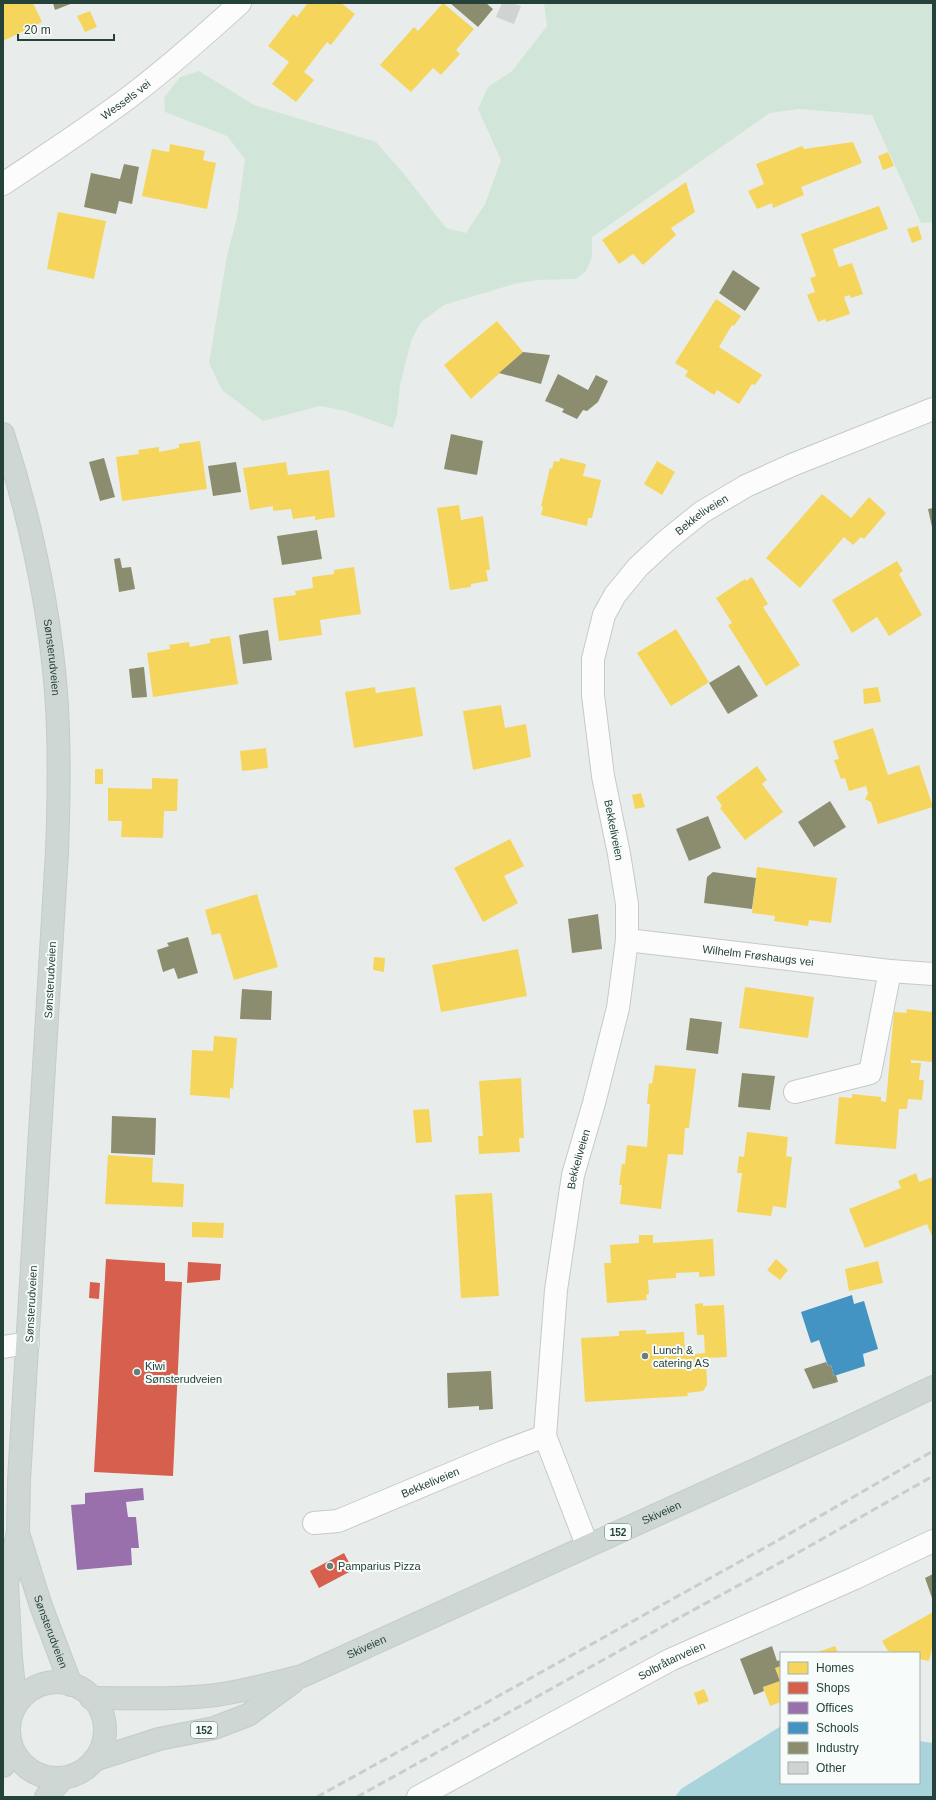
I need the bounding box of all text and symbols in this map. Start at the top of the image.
scale bar [18,16,114,42]
text: 20 m [24,23,51,37]
street label: Wessels vei [99,77,153,122]
street label: Bekkeliveien [673,492,730,537]
street label: Sønsterudveien [42,618,62,696]
street label: Bekkeliveien [602,799,626,861]
street label: Sønsterudveien [42,941,58,1019]
street label: Wilhelm Frøshaugs vei [702,943,814,968]
street label: Bekkeliveien [565,1128,592,1190]
street label: Sønsterudveien [23,1265,39,1343]
place label: Lunch & catering AS [653,1344,709,1369]
marker: Lunch & catering AS [640,1351,650,1361]
place label: Kiwi Sønsterudveien [145,1360,222,1385]
marker: Kiwi Sønsterudveien [132,1367,142,1377]
street label: Bekkeliveien [399,1465,461,1500]
street label: Skiveien [640,1498,683,1527]
road number: 152 [605,1524,631,1540]
place label: Pamparius Pizza [338,1560,421,1572]
marker: Pamparius Pizza [325,1561,335,1571]
street label: Sønsterudveien [32,1594,70,1670]
street label: Skiveien [345,1633,388,1661]
street label: Solbråtanveien [636,1639,707,1682]
legend [780,1652,920,1784]
text: Homes [816,1661,854,1675]
text: Shops [816,1681,850,1695]
text: Offices [816,1701,853,1715]
text: Schools [816,1721,859,1735]
road number: 152 [191,1722,217,1738]
text: Industry [816,1741,859,1755]
text: Other [816,1761,846,1775]

